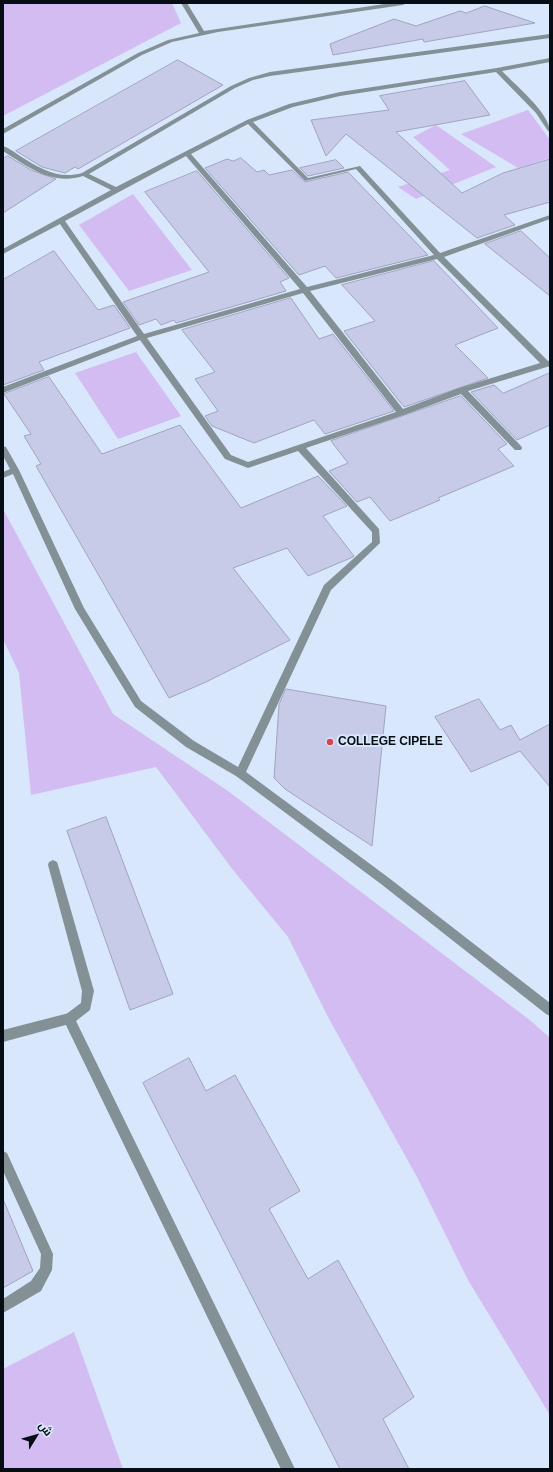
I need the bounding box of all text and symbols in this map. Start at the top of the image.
place label: COLLEGE CIPELE [338,735,443,749]
marker: COLLEGE CIPELE [325,737,335,747]
north arrow [16,1416,56,1456]
text: ش [37,1420,55,1438]

